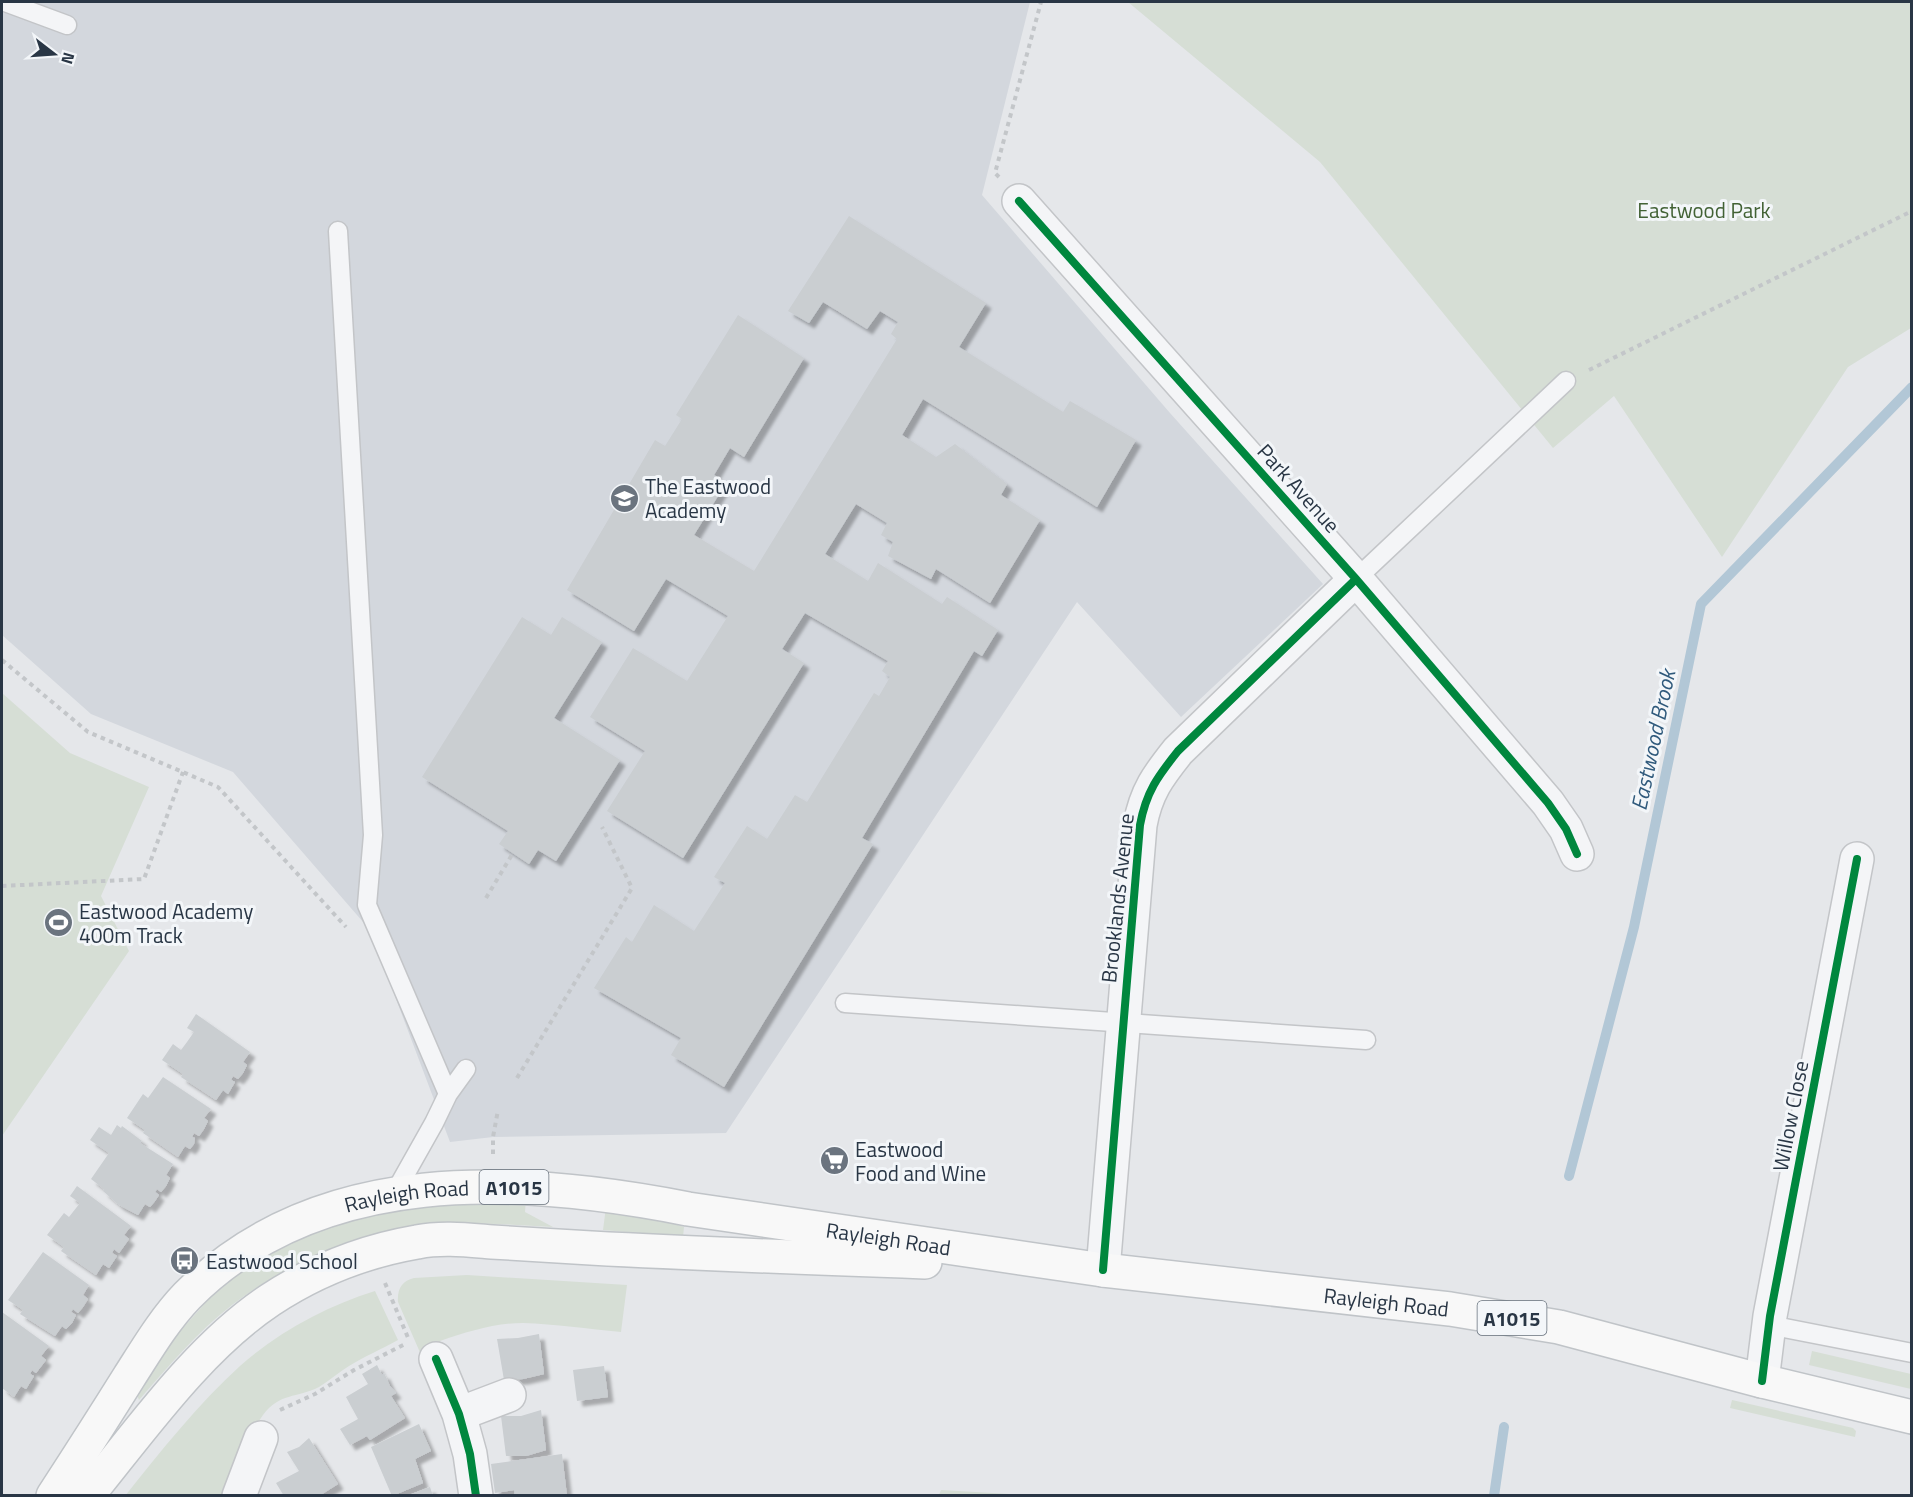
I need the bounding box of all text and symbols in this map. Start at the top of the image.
north arrow [24,24,84,84]
text: N [55,50,81,67]
park label: Eastwood Park [1637,194,1771,226]
street label: Park Avenue [1250,436,1348,540]
place label: The Eastwood Academy [645,470,771,526]
school or university icon: The Eastwood Academy [608,482,640,514]
water label: Eastwood Brook [1622,665,1685,813]
street label: Brooklands Avenue [1092,812,1142,984]
place label: Eastwood Academy 400m Track [79,895,253,951]
sports icon: Eastwood Academy 400m Track [42,907,74,939]
street label: Willow Close [1764,1058,1816,1174]
place label: Eastwood Food and Wine [855,1133,986,1189]
supermarket icon: Eastwood Food and Wine [818,1145,850,1177]
road number: A1015 [480,1170,548,1204]
street label: Rayleigh Road [341,1171,470,1220]
street label: Rayleigh Road [824,1213,953,1263]
bus stop icon: Eastwood School [169,1245,201,1277]
place label: Eastwood School [206,1245,358,1277]
street label: Rayleigh Road [1322,1279,1451,1325]
road number: A1015 [1478,1301,1546,1335]

